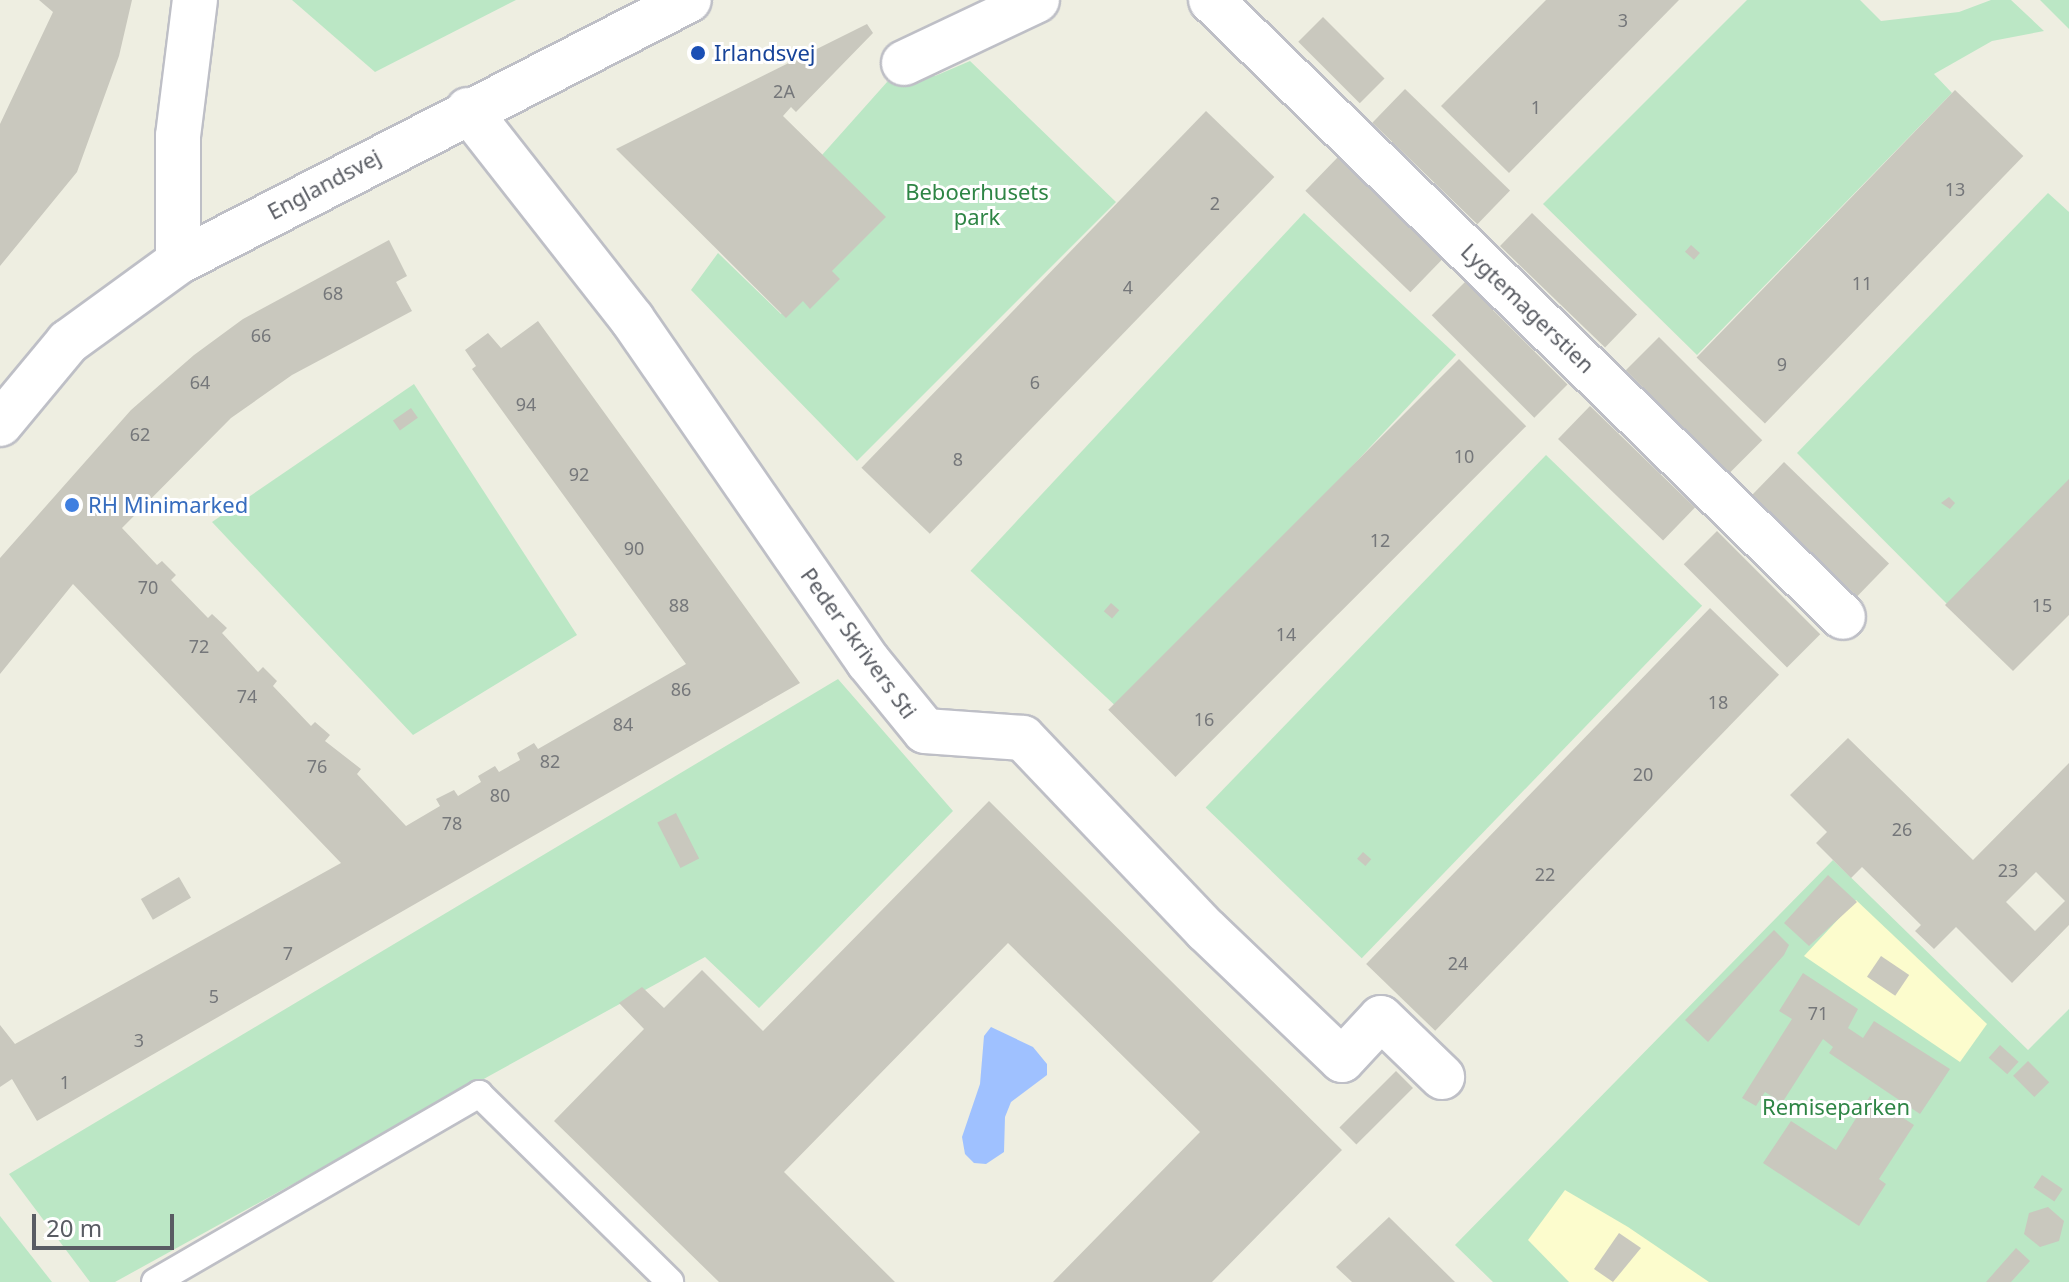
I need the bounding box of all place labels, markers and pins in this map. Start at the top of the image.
place label: Irlandsvej [714,40,815,66]
marker: Irlandsvej [689,44,707,62]
place label: RH Minimarked [88,492,248,518]
marker: RH Minimarked [63,496,81,514]

